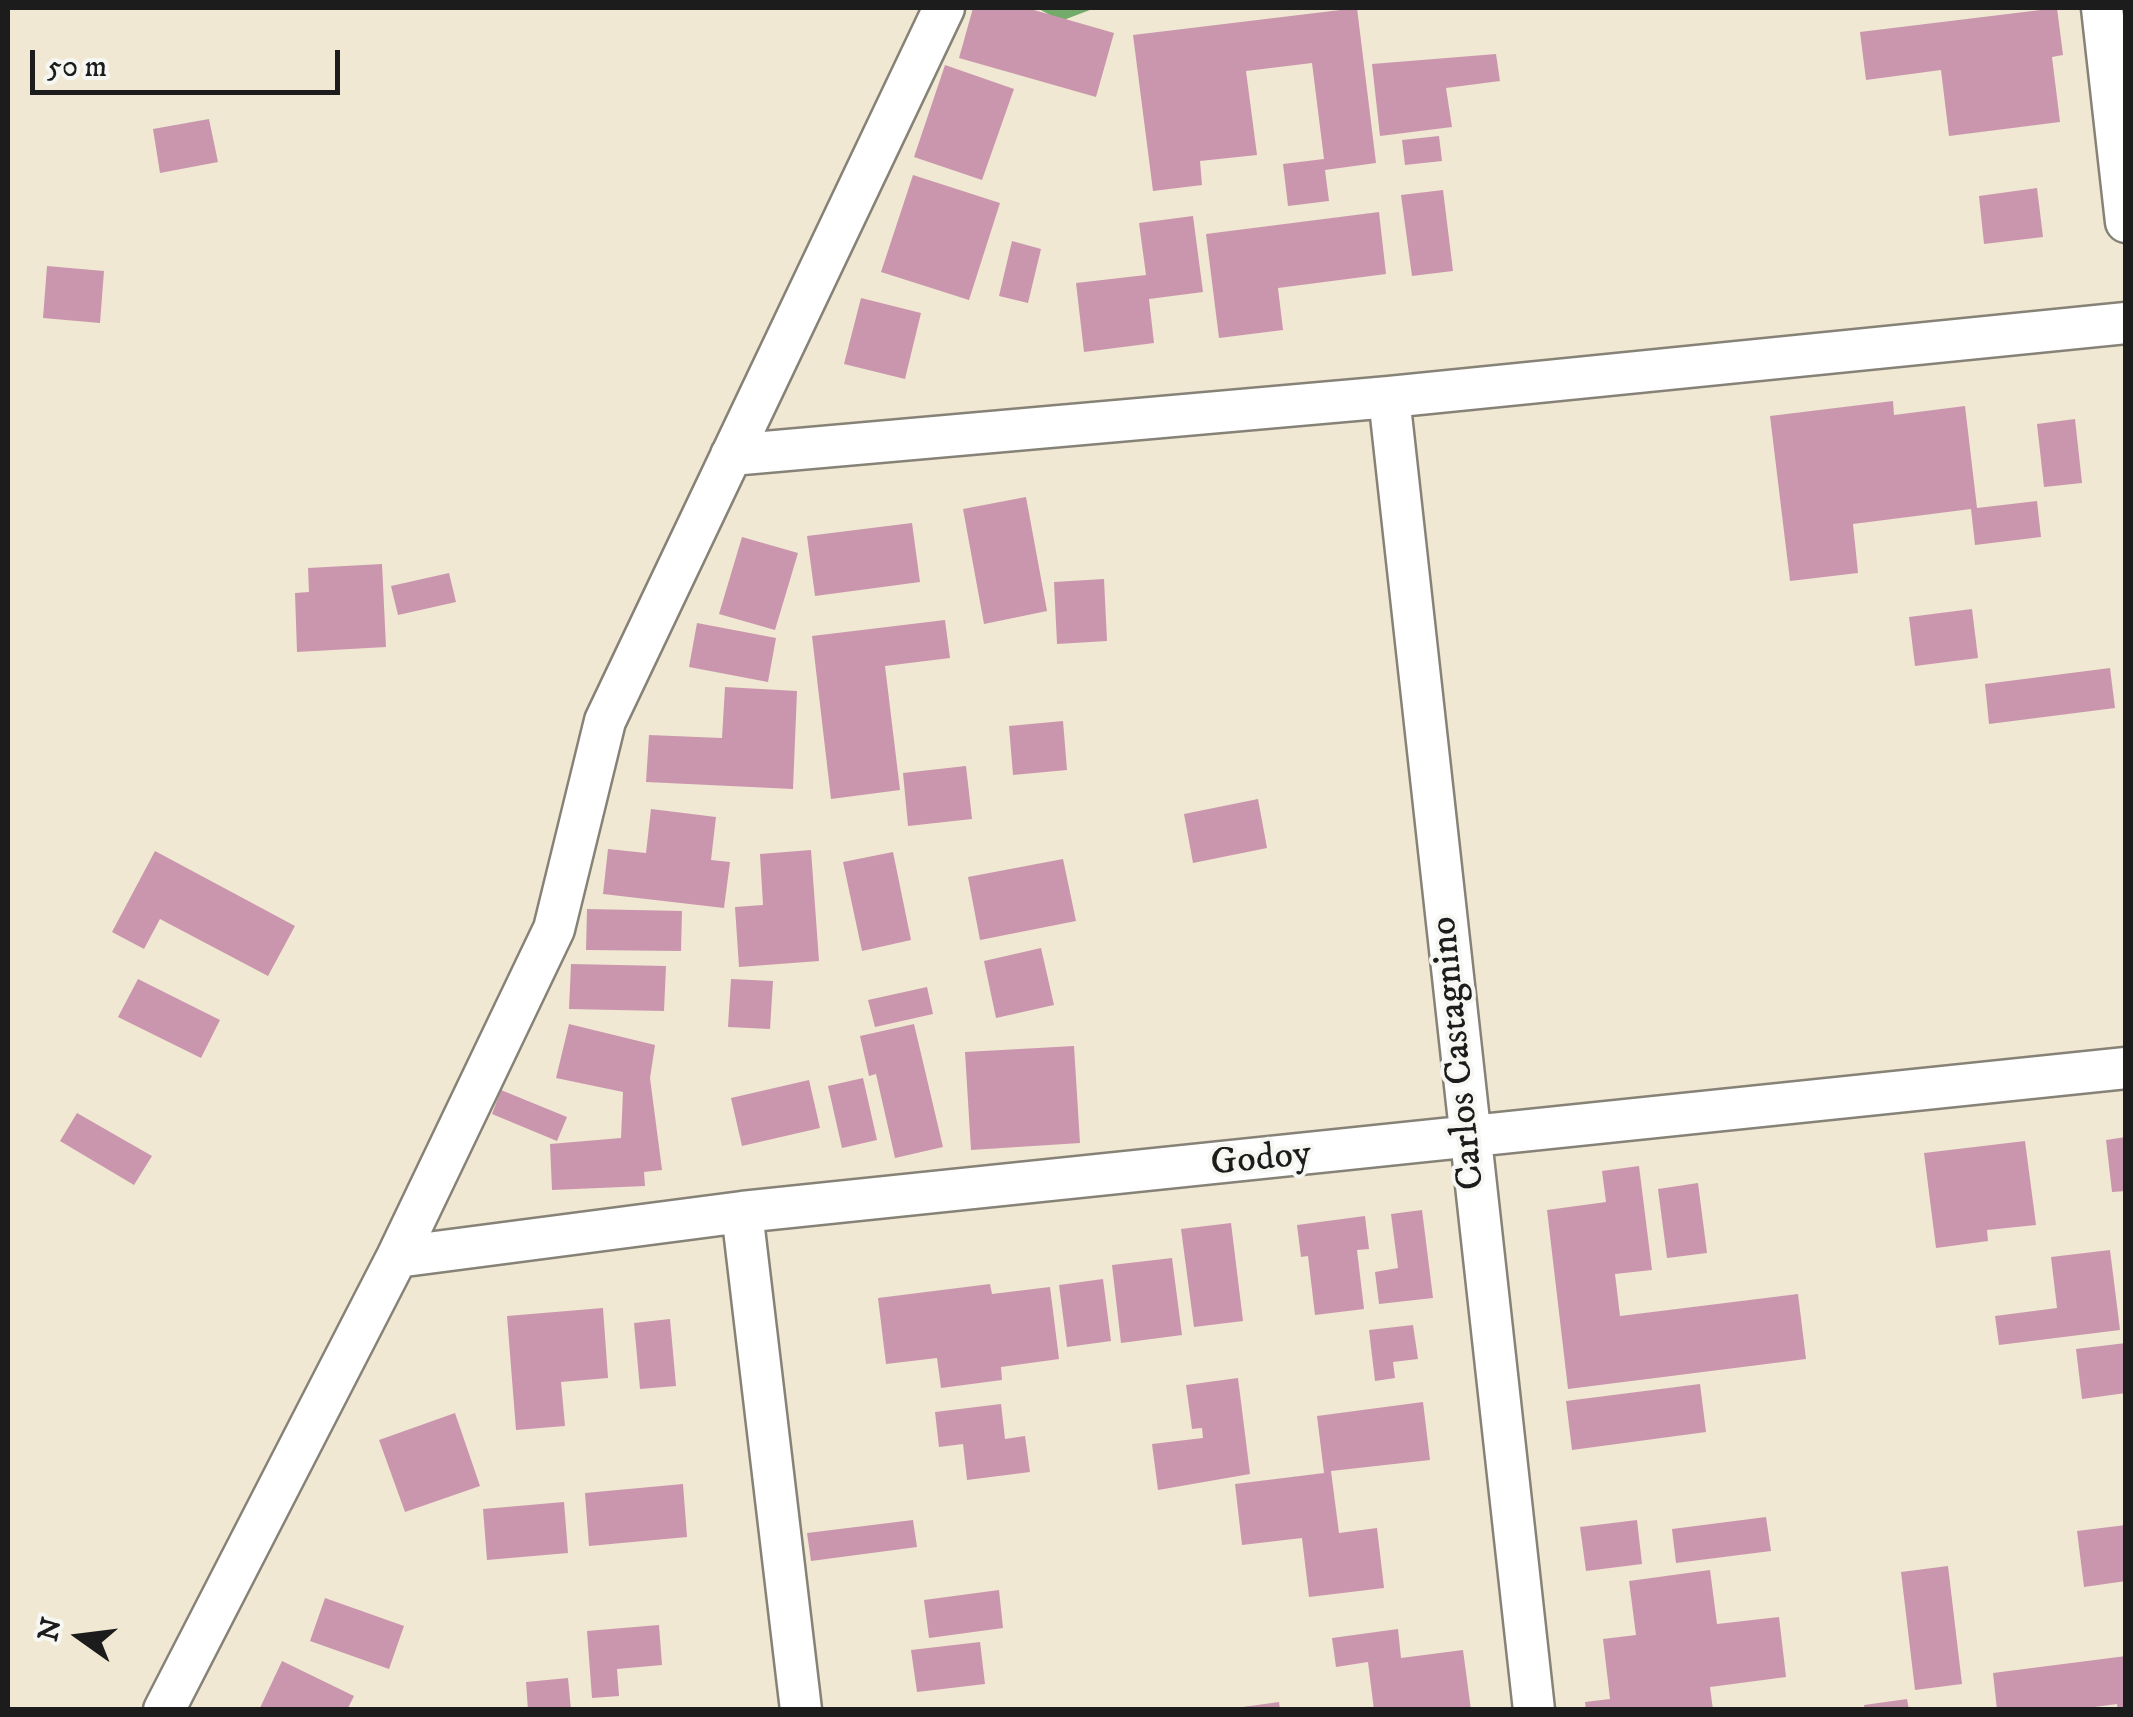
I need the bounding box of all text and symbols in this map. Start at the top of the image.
scale bar [35,30,345,92]
text: 50 m [47,49,107,86]
street label: Carlos Castagnino [1423,914,1497,1192]
street label: Godoy [1209,1133,1313,1189]
north arrow [30,1587,130,1687]
text: N [31,1614,70,1645]

